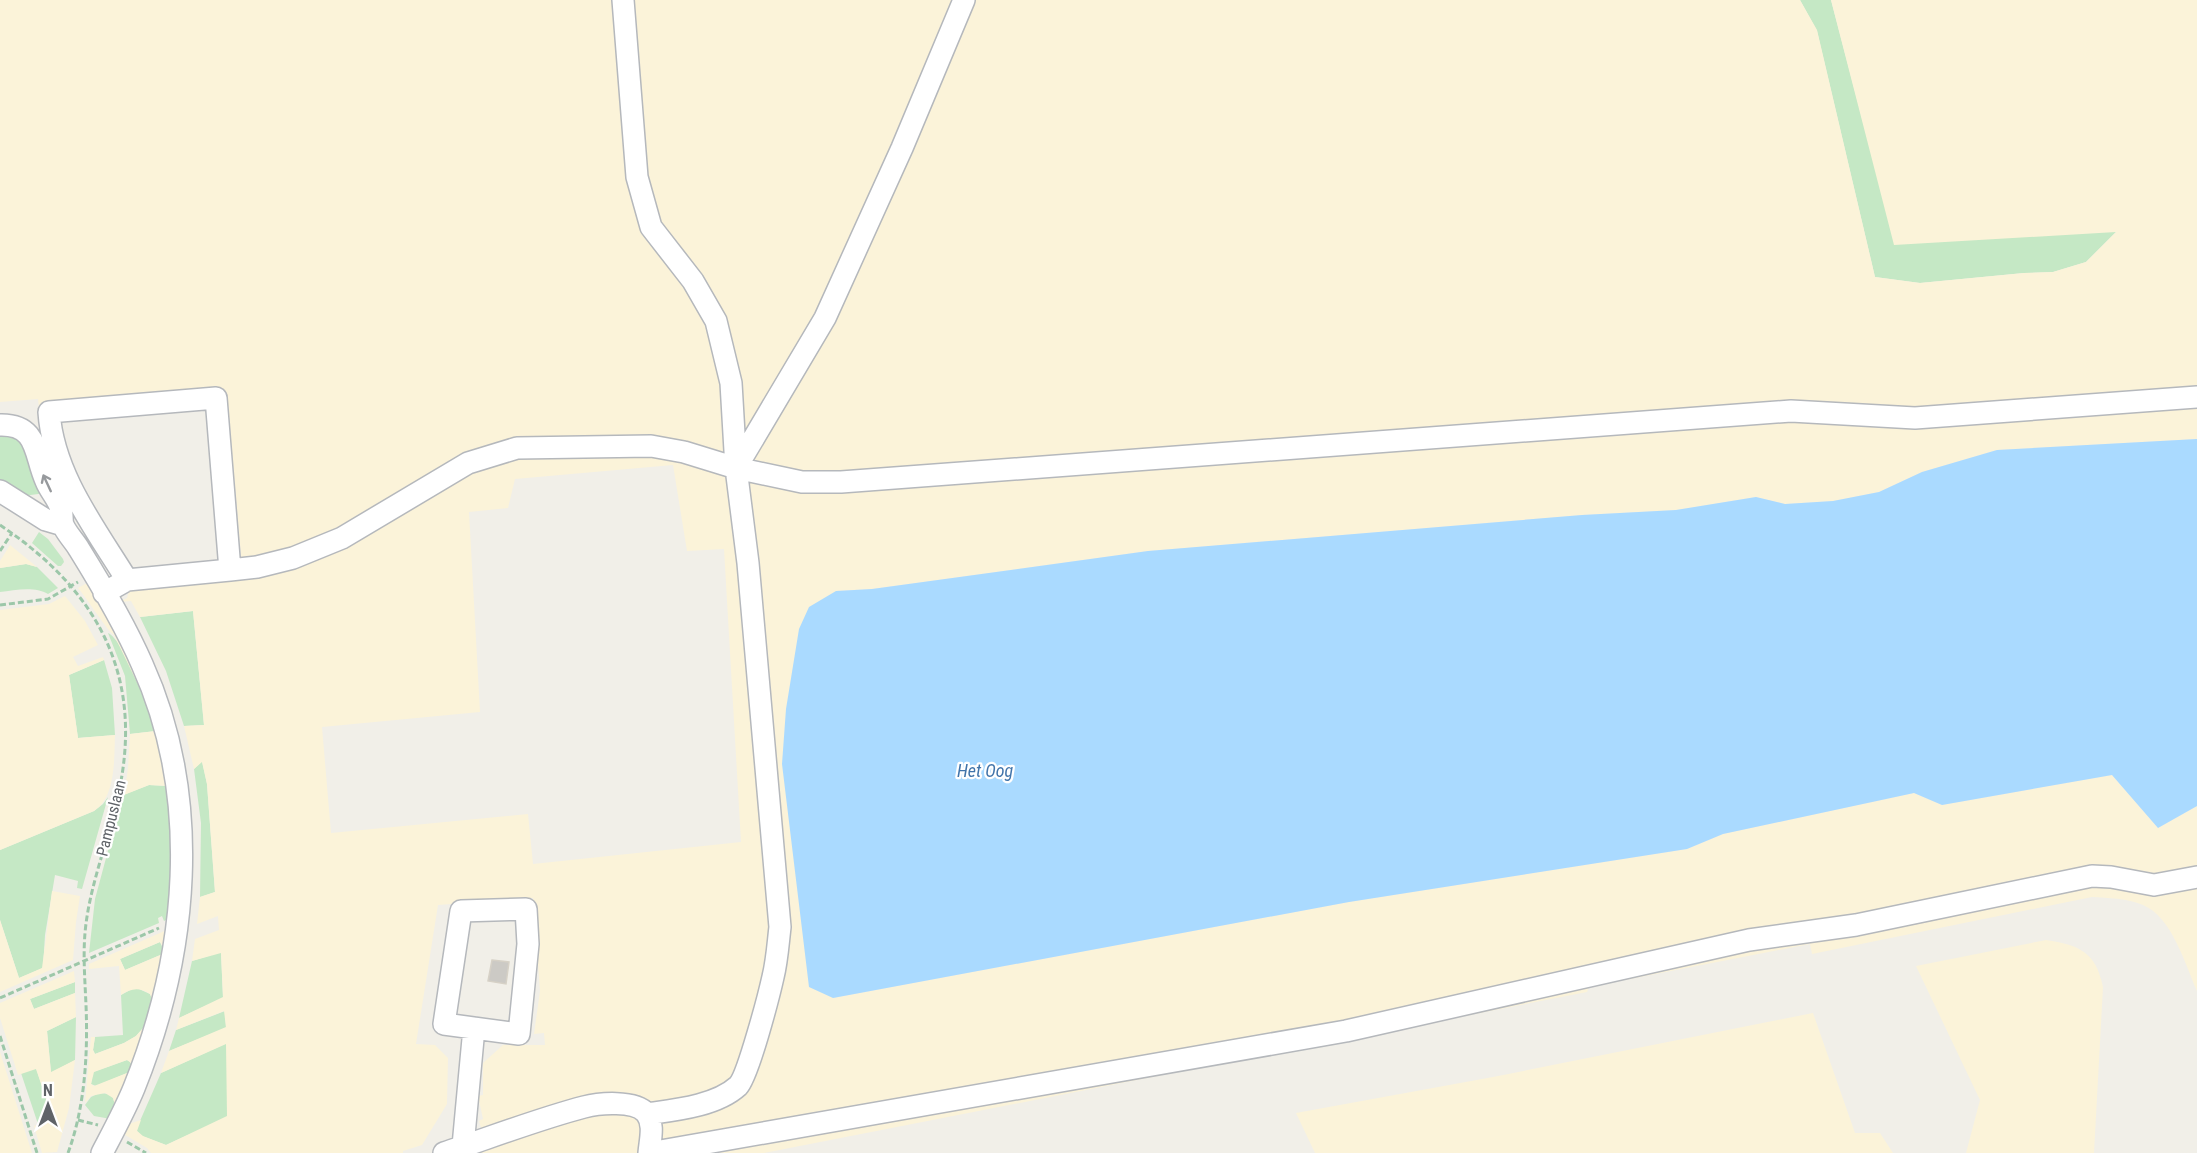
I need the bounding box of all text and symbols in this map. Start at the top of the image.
one-way arrow [41,475,53,493]
water label: Het Oog [957,760,1013,781]
street label: Pampuslaan [92,778,130,858]
north arrow [18,1075,78,1135]
text: N [43,1081,53,1100]

